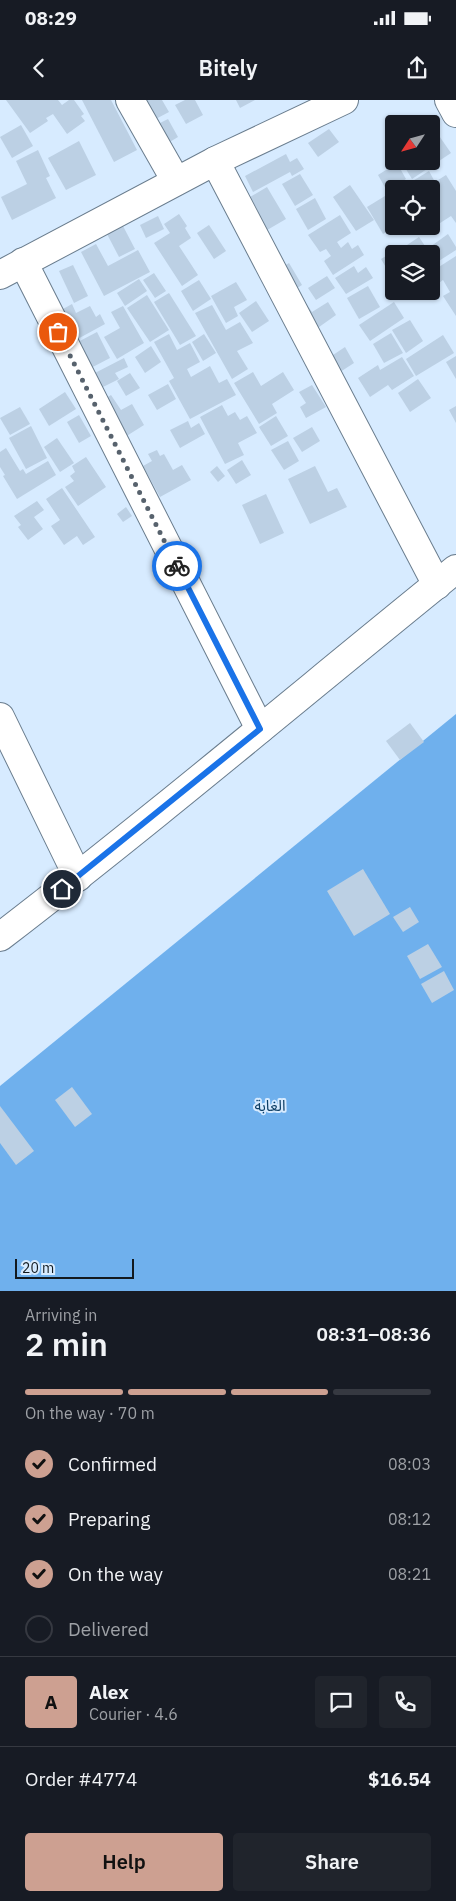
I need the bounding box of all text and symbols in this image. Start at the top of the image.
text: 08:29 [25,6,77,30]
text: Bitely [199,53,257,82]
icon: back [25,54,53,82]
icon: share [403,54,431,82]
north arrow [385,115,440,170]
map controls [385,115,440,300]
button: locate [385,180,440,235]
button: layers [385,245,440,300]
pin [37,311,79,353]
icon: bag [44,318,72,346]
courier [152,541,202,591]
icon: bike [163,552,191,580]
pin [41,868,83,910]
icon: home [48,875,76,903]
park label: الغابة [255,1096,285,1115]
scale bar [15,1256,134,1279]
text: 20 m [22,1259,54,1277]
text: Arriving in [25,1305,97,1325]
text: 08:31–08:36 [317,1322,431,1346]
text: 2 min [25,1323,108,1365]
text: On the way · 70 m [25,1403,155,1423]
icon: check [25,1450,53,1478]
text: Confirmed [68,1452,157,1476]
text: 08:03 [388,1454,431,1474]
icon: check [25,1505,53,1533]
text: Preparing [68,1507,150,1531]
text: 08:12 [388,1509,431,1529]
icon: check [25,1560,53,1588]
text: On the way [68,1562,163,1586]
text: 08:21 [388,1564,431,1584]
text: Delivered [68,1617,149,1641]
button: chat [315,1676,367,1728]
button: phone [379,1676,431,1728]
text: Alex [89,1680,129,1704]
text: A [44,1690,58,1714]
text: Courier · 4.6 [89,1704,178,1724]
text: Order #4774 [25,1767,137,1791]
text: $16.54 [368,1767,431,1791]
button: Help [25,1833,223,1891]
button: Share [233,1833,431,1891]

